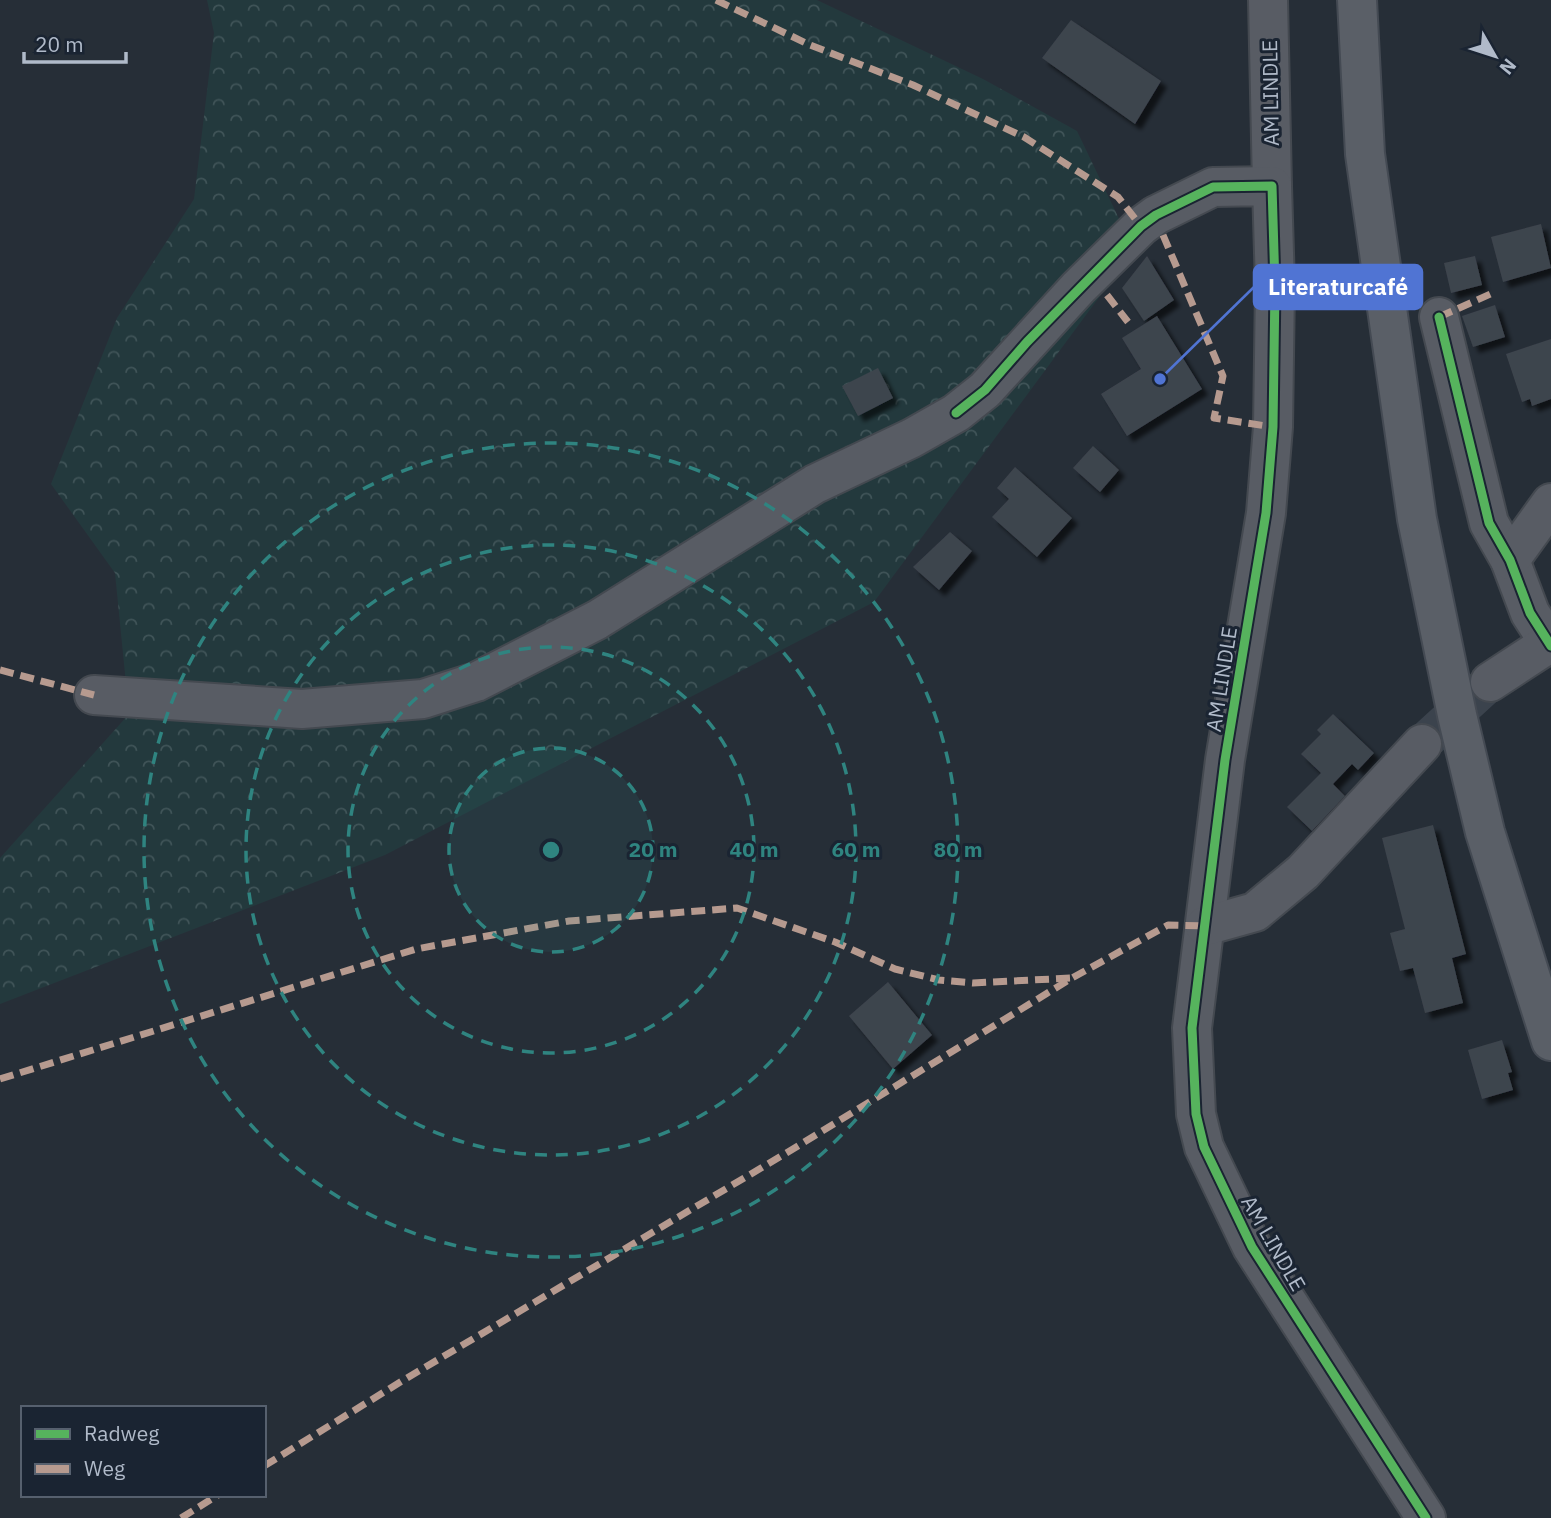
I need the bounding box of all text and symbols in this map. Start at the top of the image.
scale bar [24,21,126,65]
north arrow [1460,21,1530,91]
text: 20 m [35,30,84,58]
street label: AM LINDLE [1255,40,1285,146]
text: N [1495,54,1522,80]
callout: Literaturcafé [1254,265,1422,309]
text: Literaturcafé [1268,271,1408,301]
street label: AM LINDLE [1199,624,1243,734]
text: 20 m [629,835,677,863]
text: 40 m [730,835,778,863]
text: 60 m [832,835,880,863]
text: 80 m [934,835,982,863]
centre of rings [539,838,563,862]
street label: AM LINDLE [1235,1190,1313,1296]
legend [21,1406,266,1497]
text: Radweg [84,1419,159,1447]
text: Weg [84,1454,125,1482]

